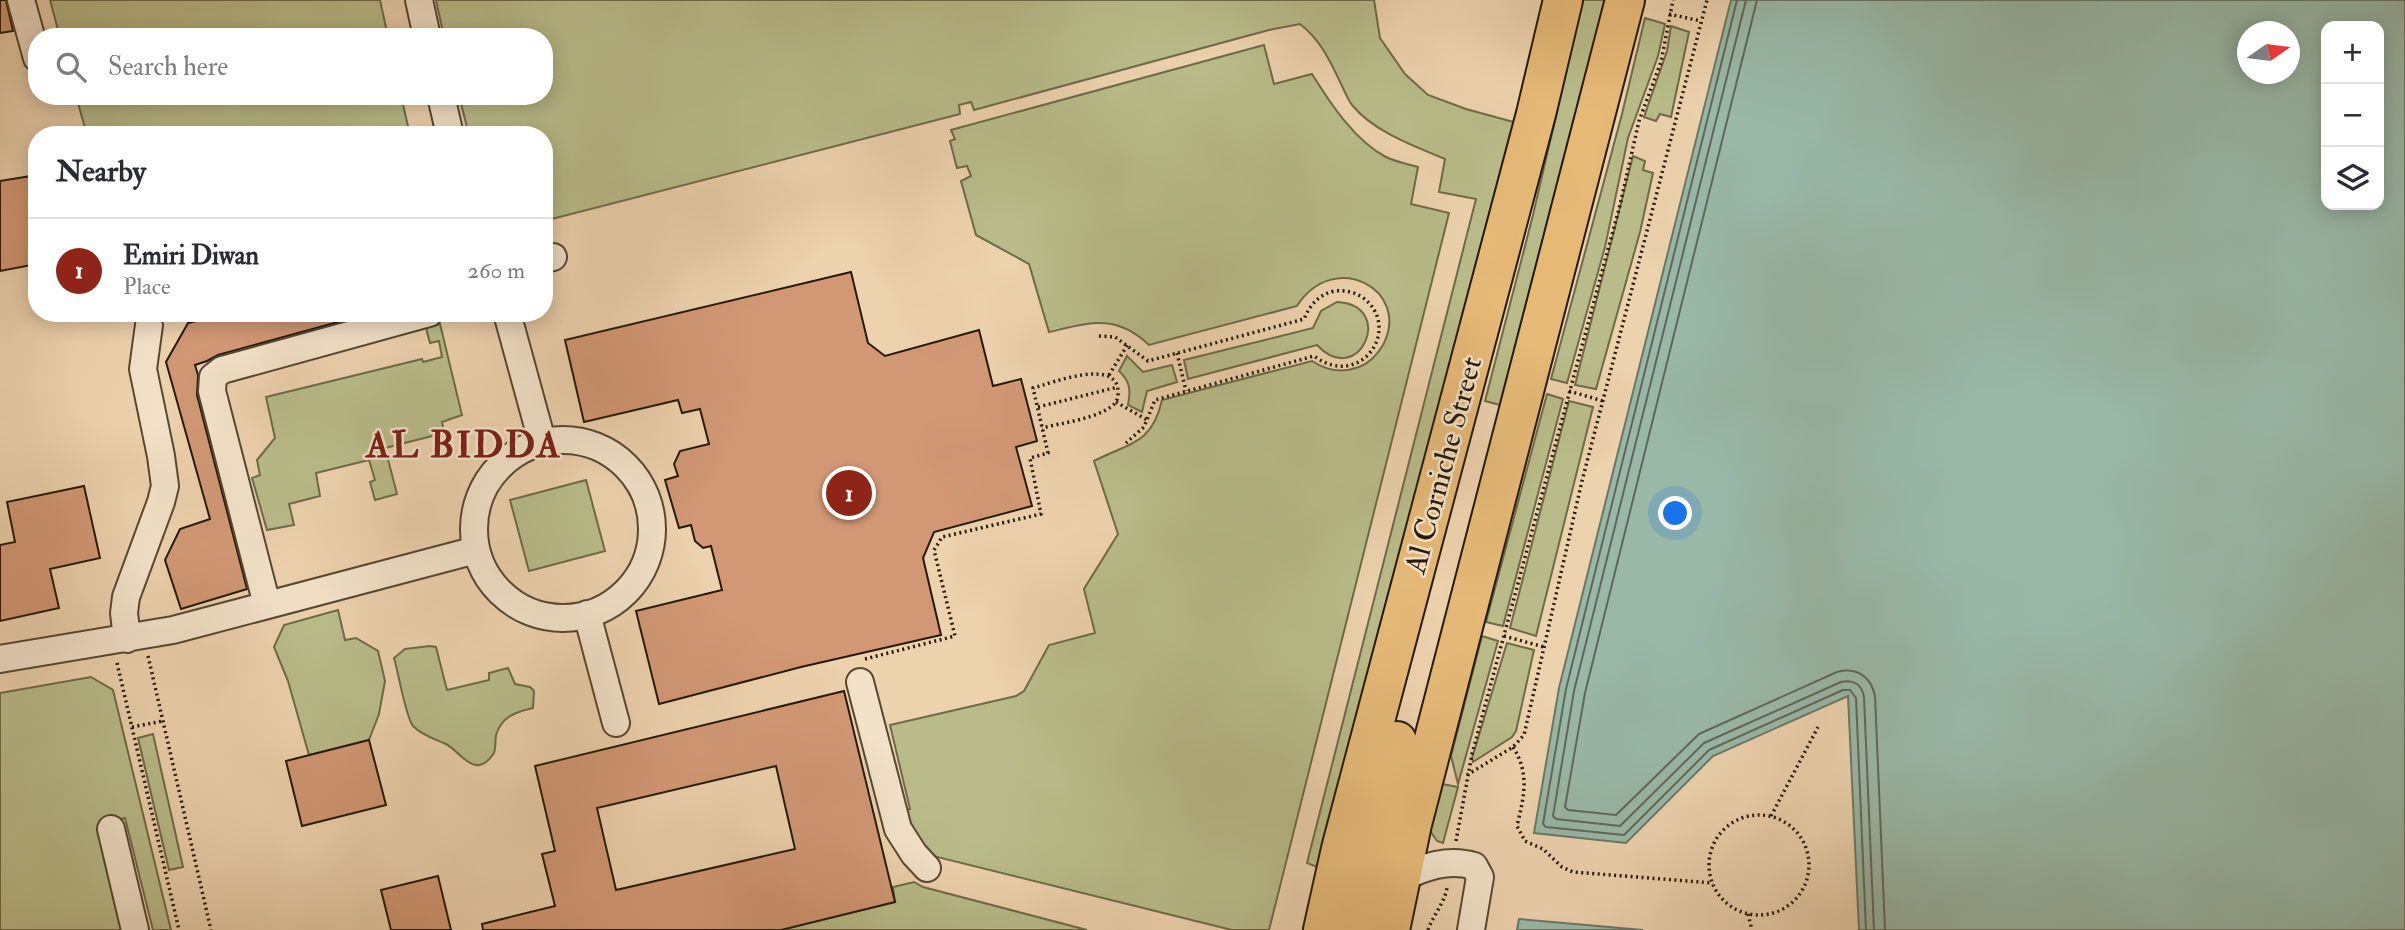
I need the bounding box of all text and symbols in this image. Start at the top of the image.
north arrow [2237,21,2300,84]
map controls [2321,21,2384,210]
button: + [2321,21,2384,84]
search box [28,28,553,105]
icon: search [52,48,90,86]
text: Search here [108,51,228,83]
button: − [2321,84,2384,147]
button: layers [2321,147,2384,210]
text: Nearby [56,153,146,190]
text: Emiri Diwan [123,240,259,272]
text: 1 [75,256,83,285]
text: 260 m [467,256,525,285]
text: Place [123,272,171,301]
street label: Al Corniche Street [1397,352,1490,579]
district label: AL BIDDA [364,422,562,469]
pin: 1 [826,467,872,519]
your location [1658,496,1692,530]

